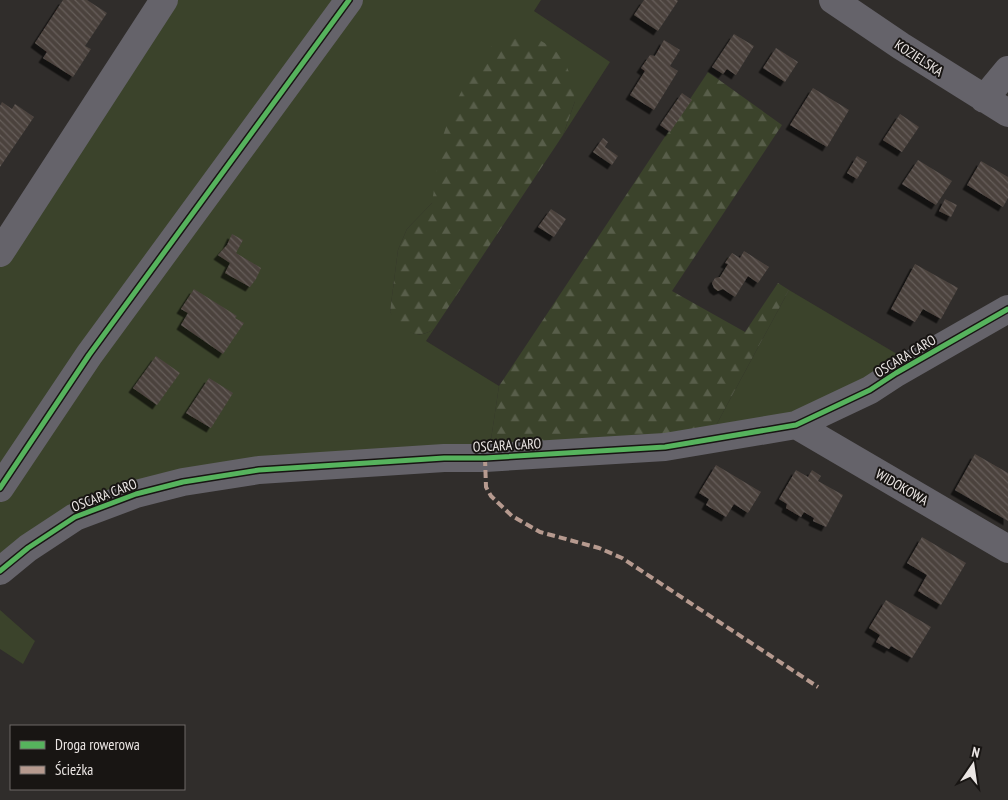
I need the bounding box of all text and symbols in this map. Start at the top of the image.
street label: KOZIELSKA [891,36,947,81]
street label: OSCARA CARO [871,330,939,381]
street label: OSCARA CARO [472,434,542,456]
street label: WIDOKOWA [873,465,932,509]
street label: OSCARA CARO [69,474,140,516]
legend [10,725,185,790]
text: Droga rowerowa [55,735,140,754]
north arrow [948,740,998,790]
text: N [970,743,982,762]
text: Ścieżka [55,760,93,779]

